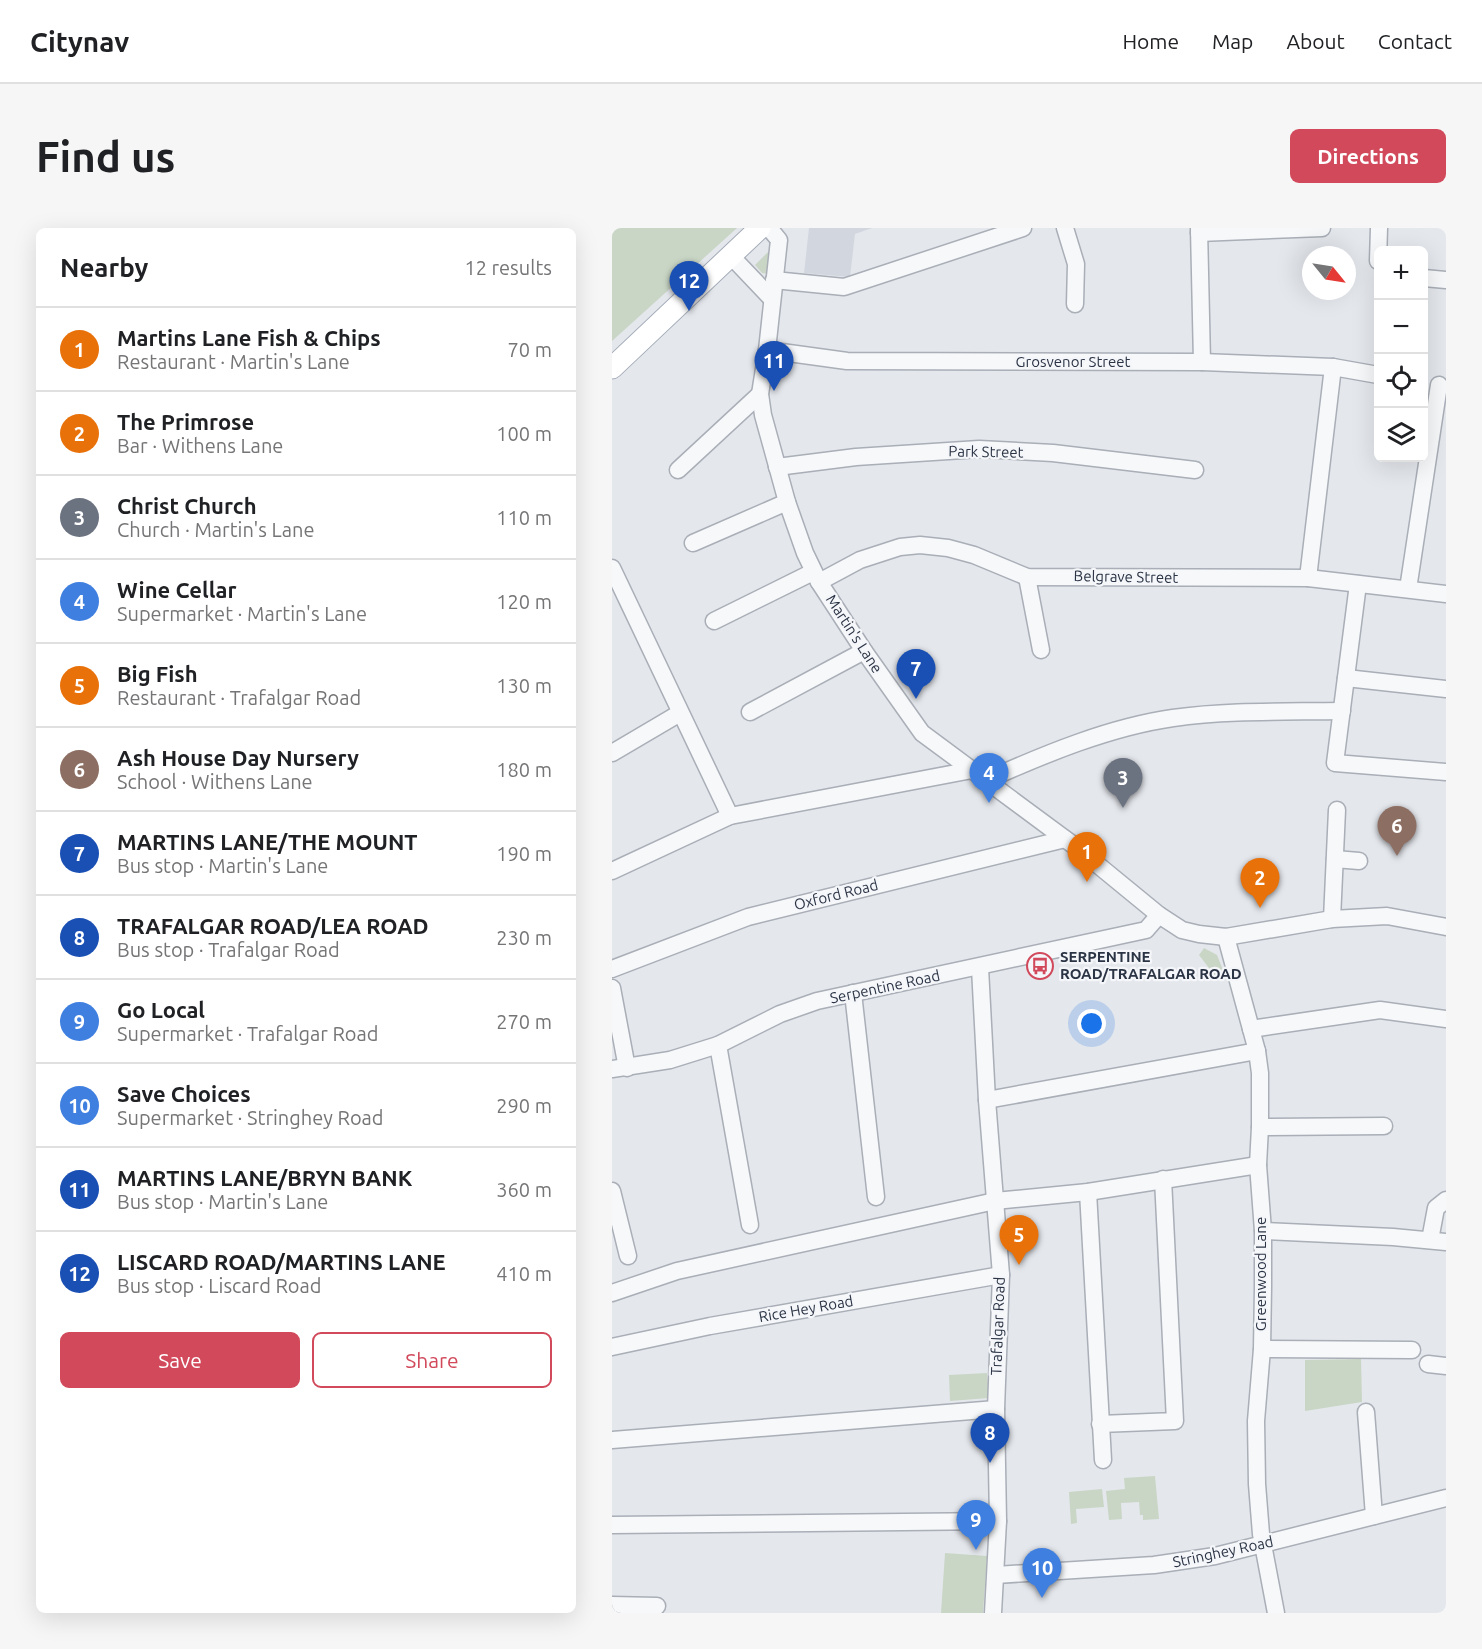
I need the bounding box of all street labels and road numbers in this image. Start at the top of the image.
street label: Grosvenor Street [1016,353,1131,370]
street label: Park Street [948,442,1024,461]
street label: Belgrave Street [1074,567,1179,586]
street label: Martin's Lane [823,591,886,676]
street label: Oxford Road [792,876,880,913]
street label: Serpentine Road [828,967,941,1006]
street label: Greenwood Lane [1252,1217,1269,1331]
street label: Trafalgar Road [987,1276,1008,1376]
street label: Rice Hey Road [757,1292,854,1325]
street label: Stringhey Road [1171,1533,1275,1570]

